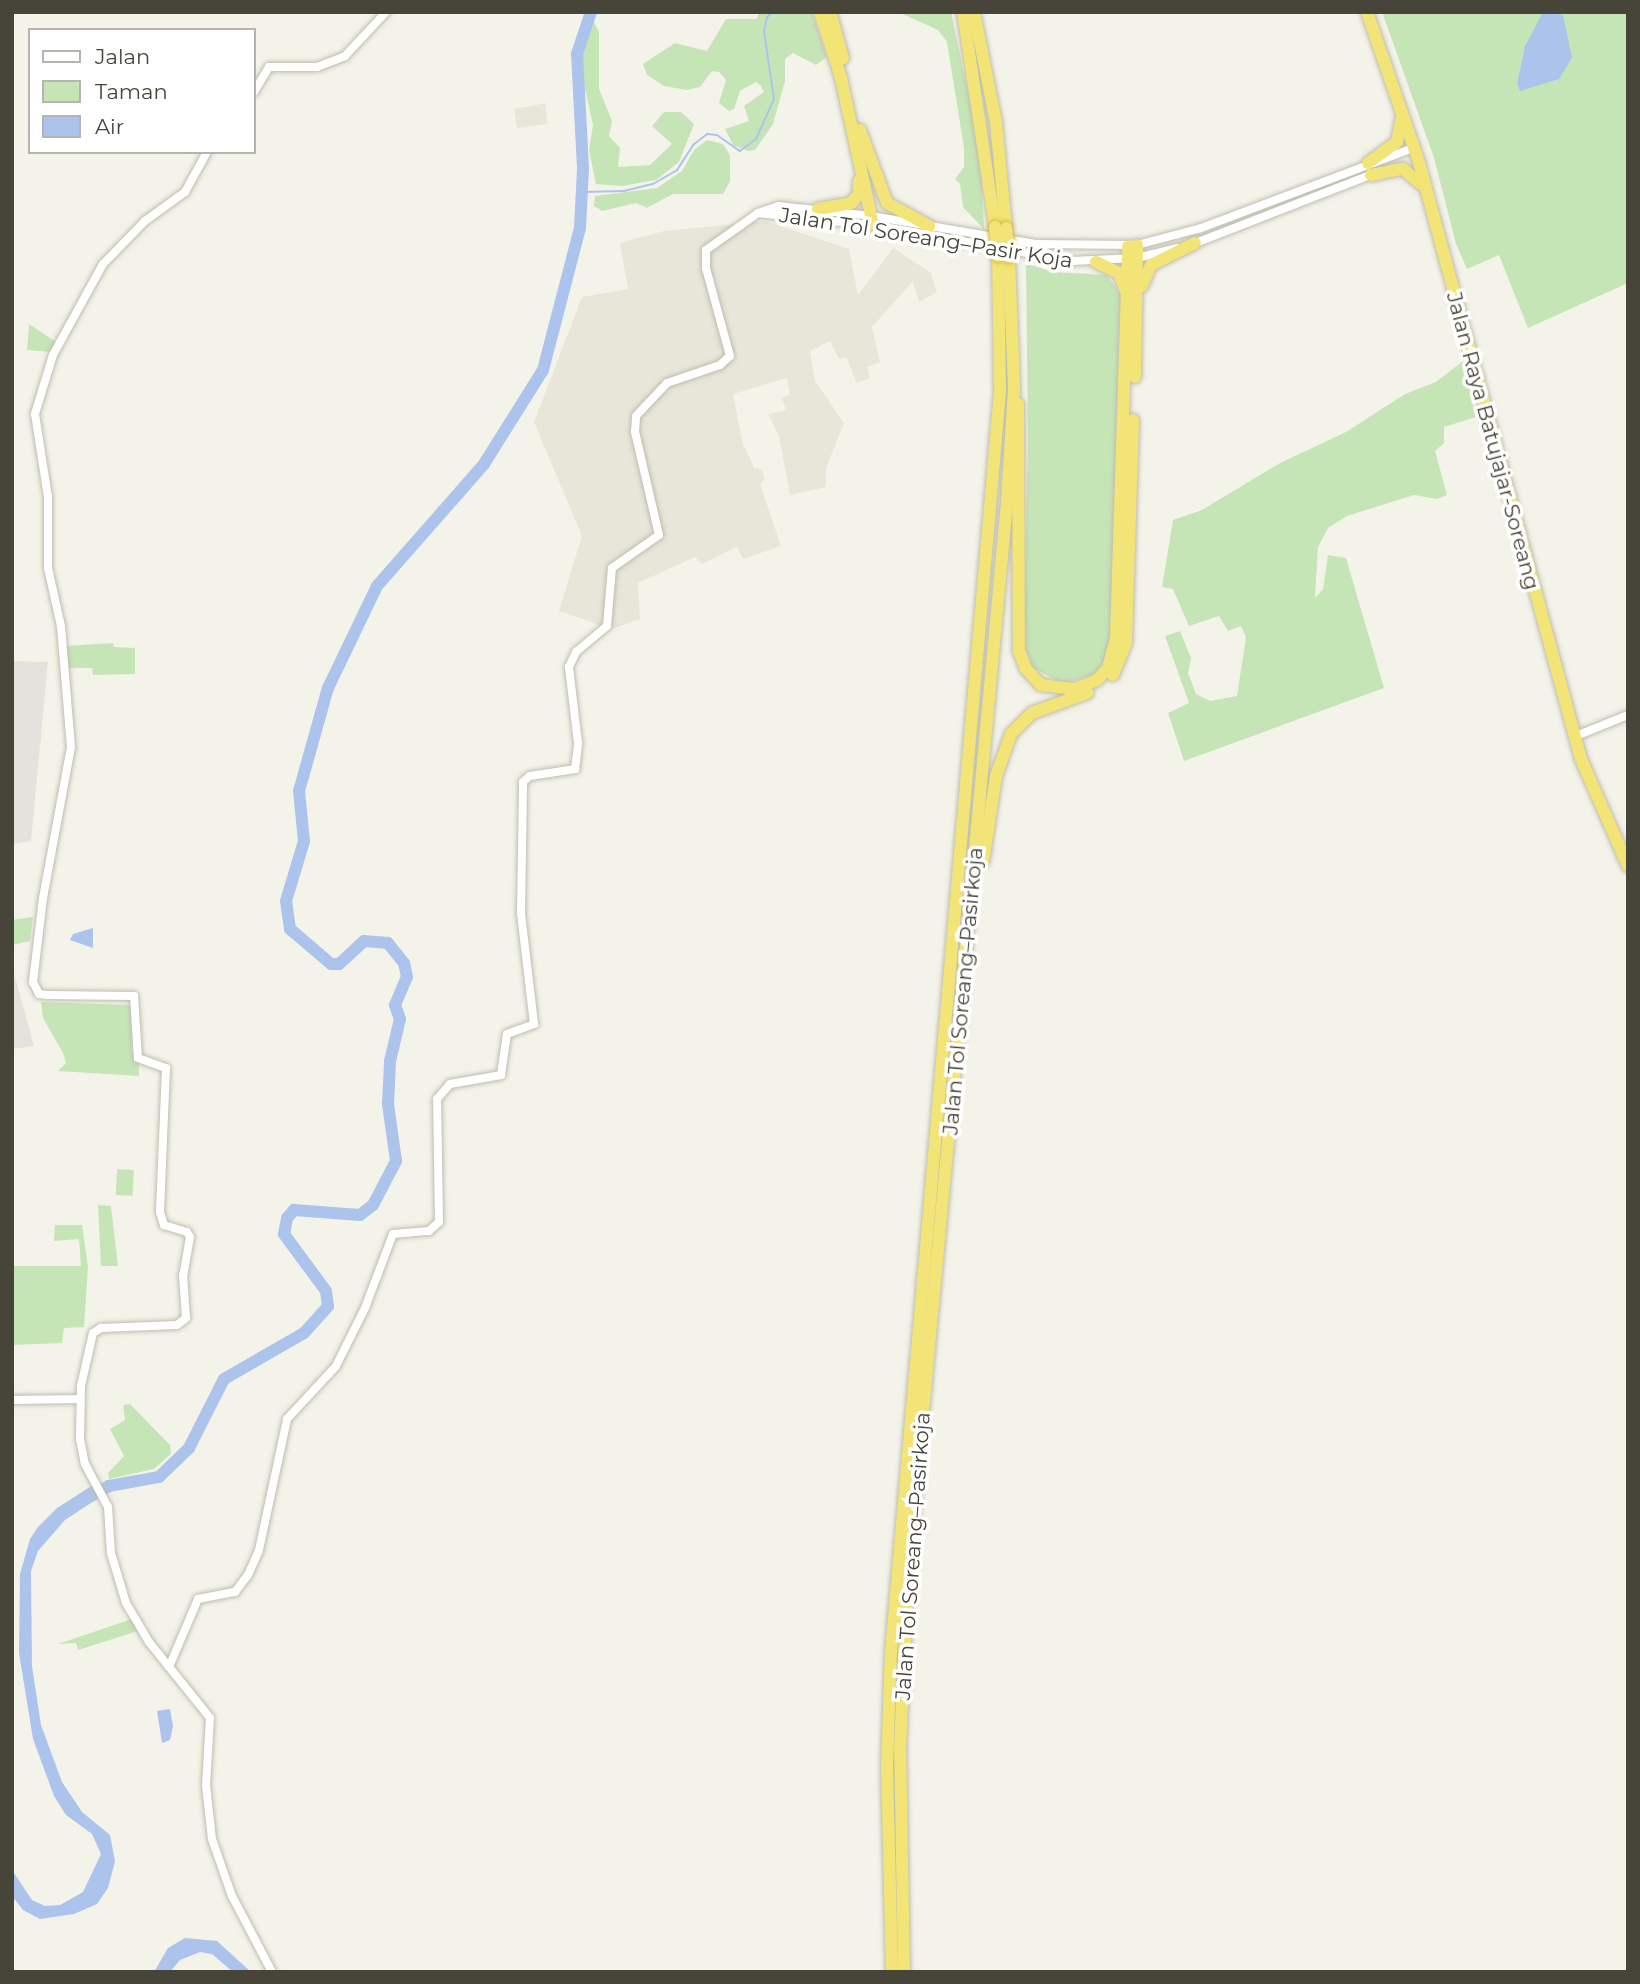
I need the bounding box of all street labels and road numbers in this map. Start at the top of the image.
street label: Jalan Tol Soreang–Pasir Koja [778,202,1074,274]
street label: Jalan Raya Batujajar-Soreang [1441,289,1545,593]
street label: Jalan Tol Soreang–Pasirkoja [938,846,988,1136]
street label: Jalan Tol Soreang–Pasirkoja [890,1411,936,1701]

